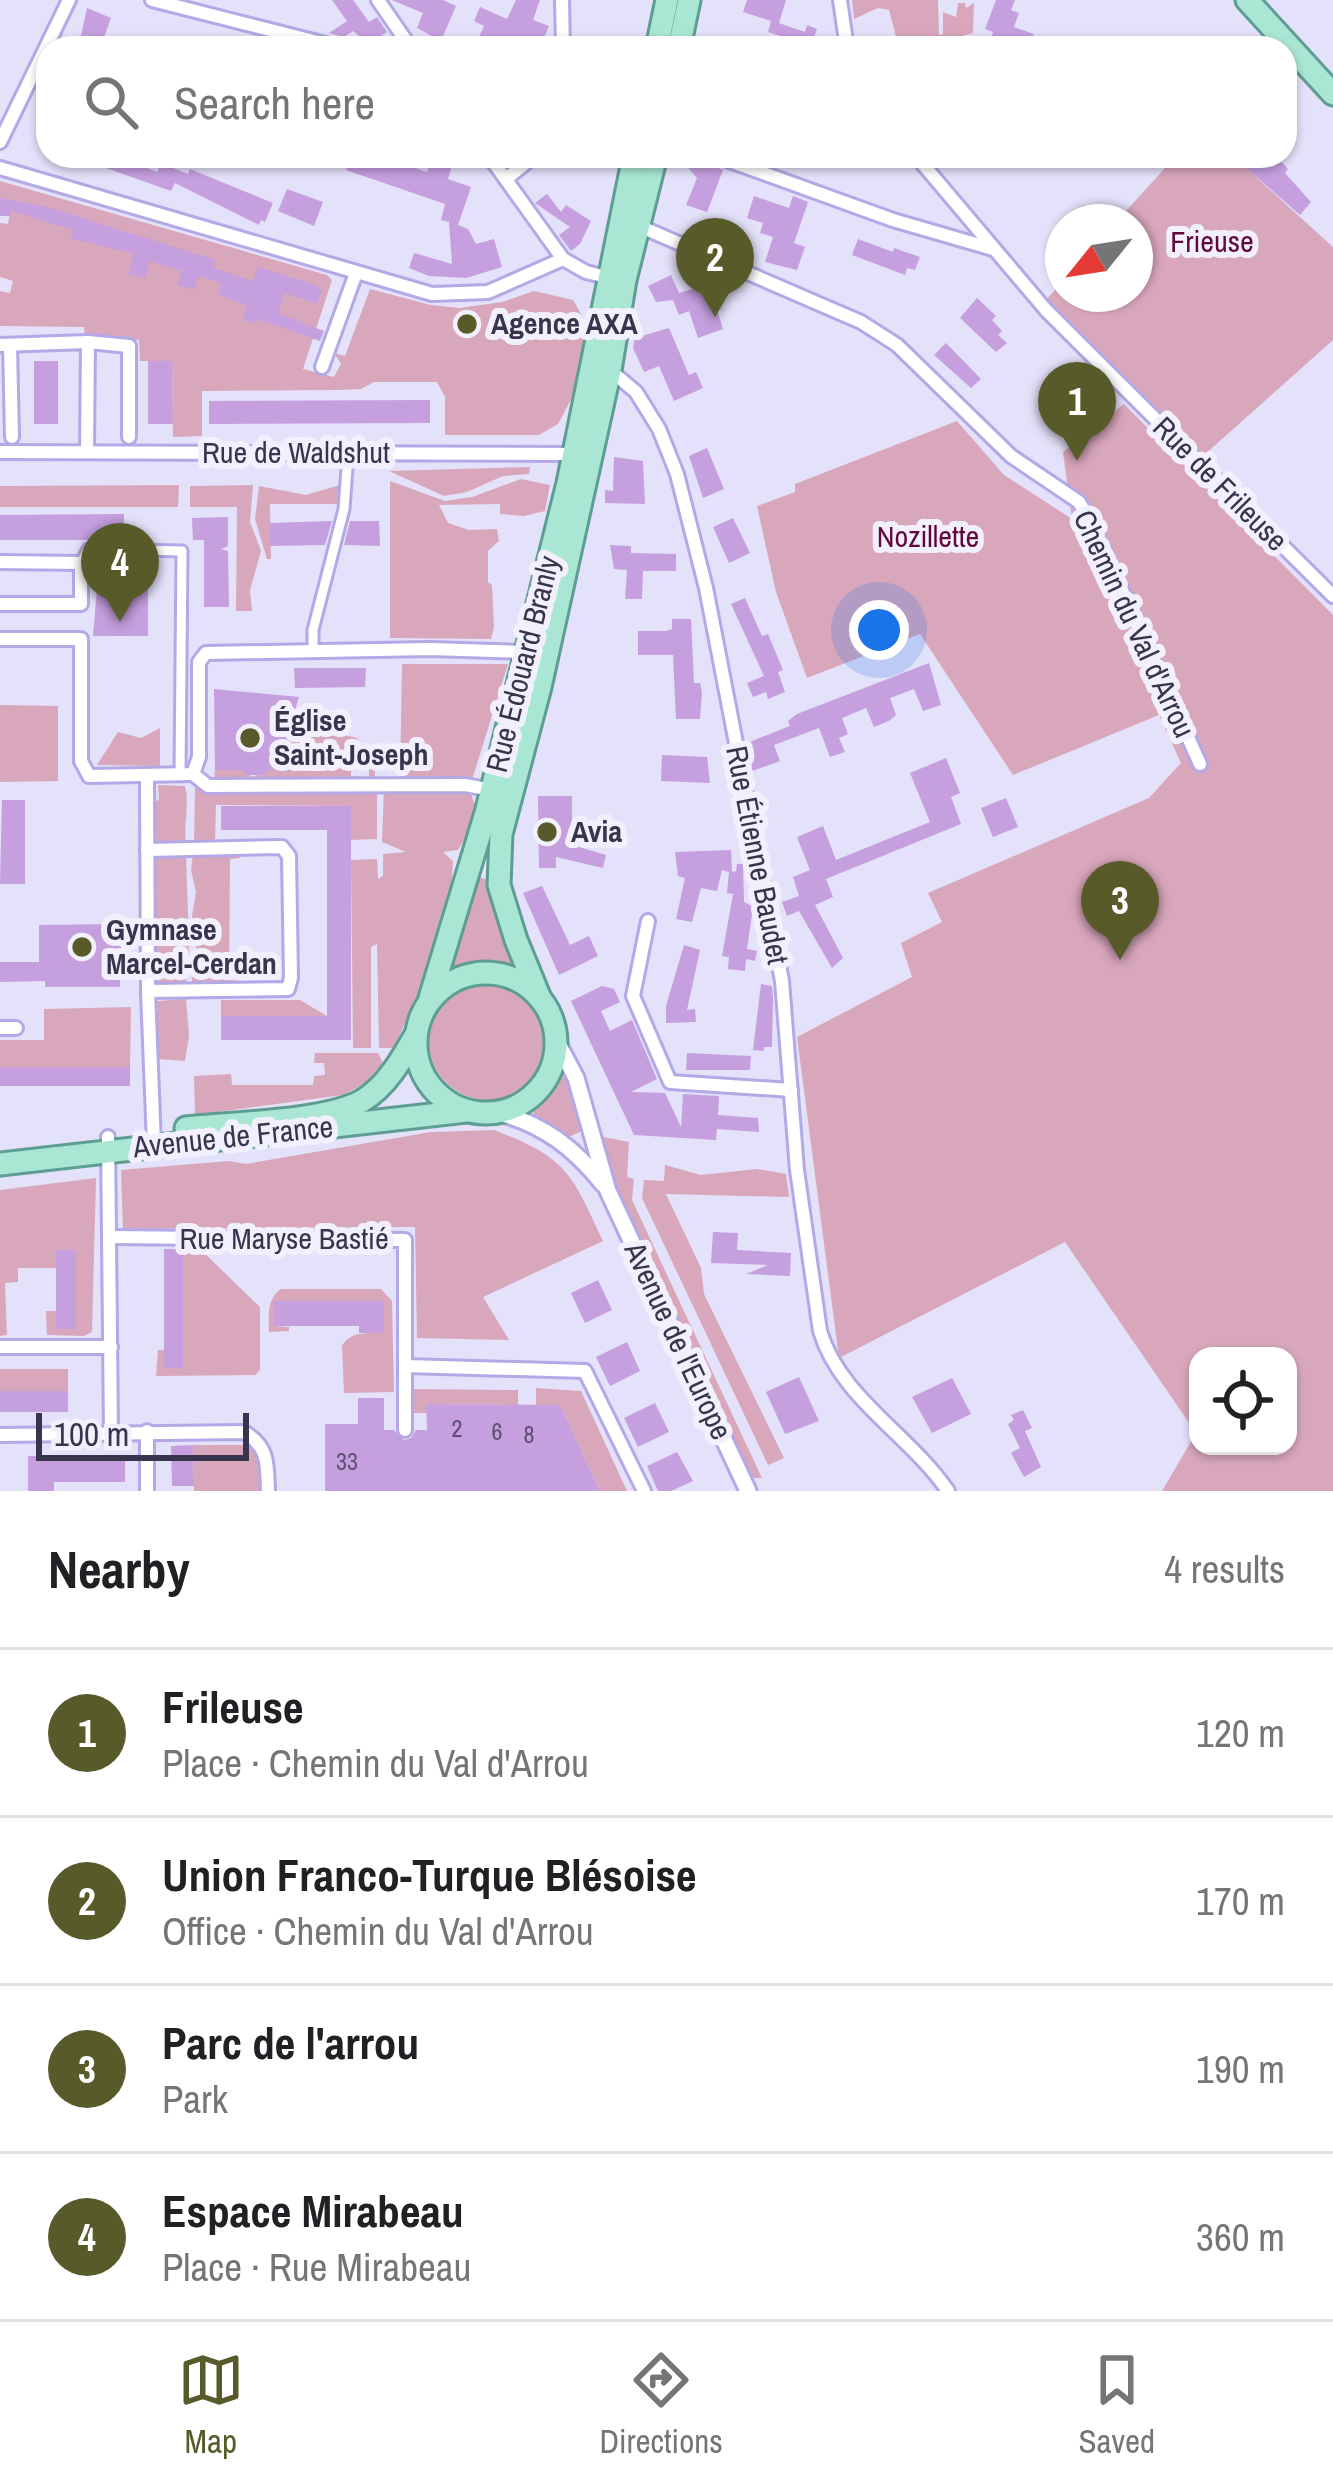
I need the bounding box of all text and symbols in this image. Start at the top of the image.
search box [36,36,1297,168]
icon: search [78,69,144,135]
text: Search here [174,72,375,133]
north arrow [1045,204,1153,312]
pin: 2 [676,218,754,317]
park label: Frieuse [1170,221,1254,261]
place label: Agence AXA [491,303,638,343]
marker: Agence AXA [454,311,480,337]
pin: 1 [1038,362,1116,461]
street label: Rue de Frileuse [1145,407,1297,559]
street label: Rue de Waldshut [202,432,390,472]
street label: Chemin du Val d'Arrou [1065,504,1205,744]
park label: Nozillette [877,516,979,556]
pin: 4 [81,523,159,622]
street label: Rue Édouard Branly [476,551,568,776]
your location [849,600,909,660]
place label: Église Saint-Joseph [274,700,428,774]
marker: Église Saint-Joseph [237,725,263,751]
street label: Rue Étienne Baudet [717,742,799,968]
place label: Avia [571,811,622,851]
marker: Avia [534,819,560,845]
pin: 3 [1081,861,1159,960]
place label: Gymnase Marcel-Cerdan [106,909,277,983]
marker: Gymnase Marcel-Cerdan [69,934,95,960]
street label: Avenue de France [130,1106,335,1166]
street label: Rue Maryse Bastié [179,1218,389,1258]
street label: Avenue de l'Europe [615,1234,742,1446]
map controls [1189,1347,1297,1455]
button: locate [1189,1347,1297,1455]
scale bar [36,1407,249,1460]
text: 100 m [54,1412,129,1456]
house number: 2 [452,1412,462,1444]
house number: 6 [492,1415,502,1447]
house number: 8 [524,1418,534,1450]
house number: 33 [336,1445,358,1477]
text: Nearby [48,1535,190,1604]
text: 4 results [1164,1543,1285,1595]
text: Frileuse [162,1676,304,1737]
text: 1 [78,1707,96,1759]
text: 120 m [1196,1707,1285,1759]
text: Place · Chemin du Val d'Arrou [162,1737,589,1789]
text: Union Franco-Turque Blésoise [162,1844,697,1905]
text: 2 [78,1875,96,1927]
text: 170 m [1196,1875,1285,1927]
text: Office · Chemin du Val d'Arrou [162,1905,594,1957]
text: Parc de l'arrou [162,2012,419,2073]
text: 3 [78,2043,96,2095]
text: 190 m [1196,2043,1285,2095]
text: Park [162,2073,228,2125]
text: Espace Mirabeau [162,2180,464,2241]
text: 4 [78,2211,96,2263]
text: 360 m [1196,2211,1285,2263]
text: Place · Rue Mirabeau [162,2241,471,2293]
tab: Map [178,2347,244,2463]
tab: Directions [599,2347,723,2463]
tab: Saved [1078,2347,1155,2463]

